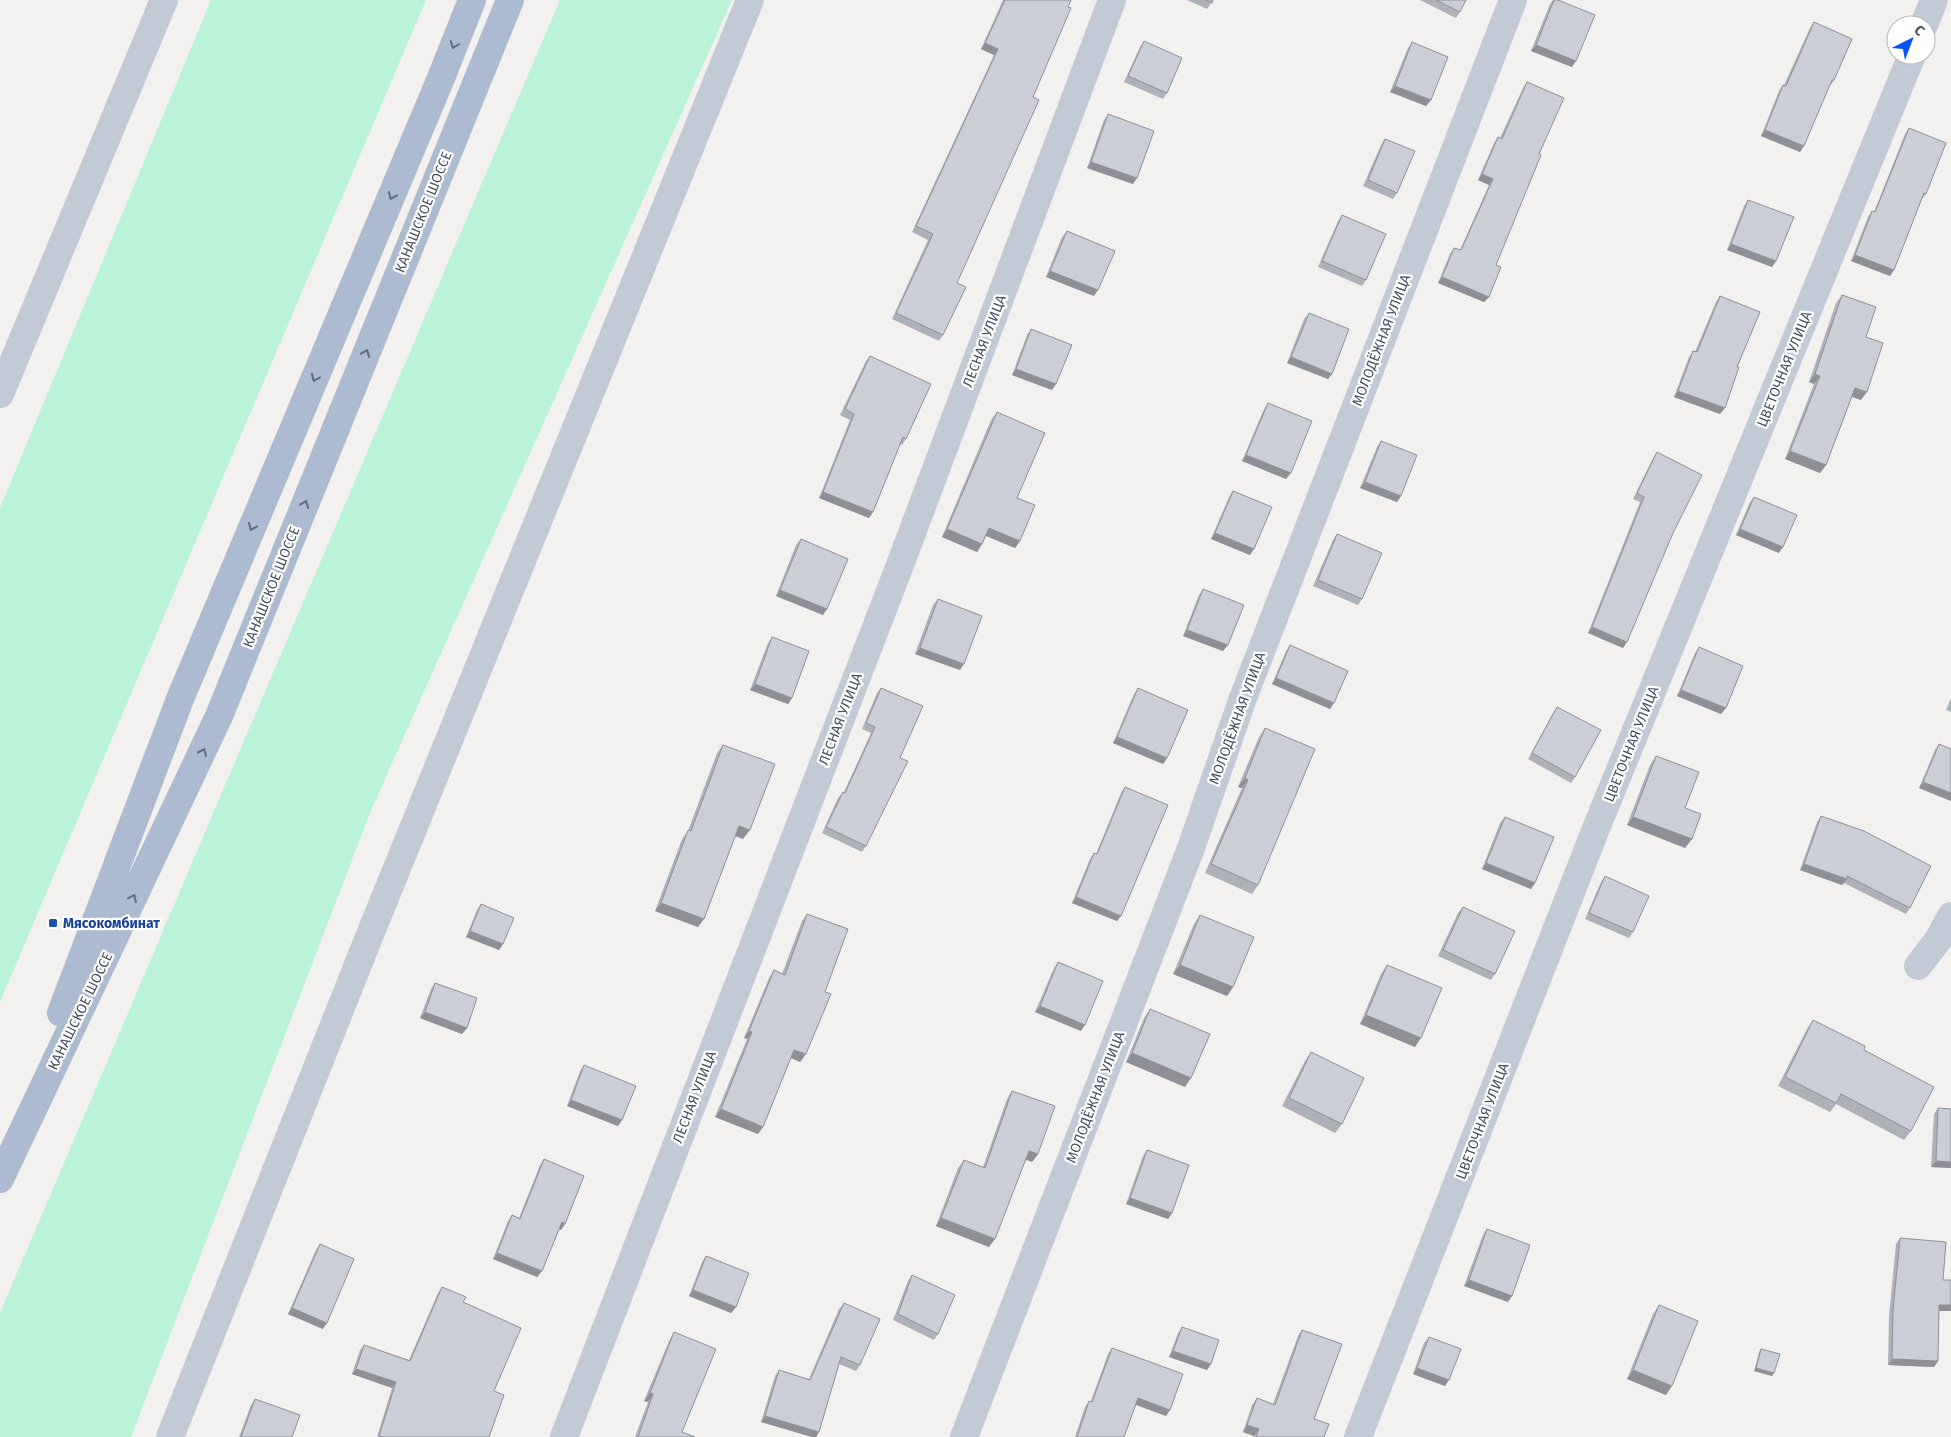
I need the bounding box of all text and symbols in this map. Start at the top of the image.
north arrow [1886,15,1936,65]
text: С [1911,22,1928,40]
one-way arrow [450,41,460,49]
street label: КАНАШСКОЕ ШОССЕ [391,149,456,275]
one-way arrow [387,191,397,199]
street label: МОЛОДЁЖНАЯ УЛИЦА [1349,272,1414,408]
street label: ЛЕСНАЯ УЛИЦА [959,293,1010,390]
street label: ЦВЕТОЧНАЯ УЛИЦА [1753,309,1815,430]
one-way arrow [360,350,370,358]
one-way arrow [311,373,321,381]
one-way arrow [298,500,309,509]
one-way arrow [248,522,258,531]
street label: КАНАШСКОЕ ШОССЕ [239,524,304,650]
street label: МОЛОДЁЖНАЯ УЛИЦА [1206,650,1269,787]
street label: ЛЕСНАЯ УЛИЦА [815,671,866,768]
street label: ЦВЕТОЧНАЯ УЛИЦА [1600,684,1662,805]
one-way arrow [197,748,208,757]
one-way arrow [127,894,138,903]
place label: Мясокомбинат [63,915,160,932]
marker: Мясокомбинат [47,917,59,929]
street label: КАНАШСКОЕ ШОССЕ [45,949,116,1073]
street label: МОЛОДЁЖНАЯ УЛИЦА [1063,1029,1128,1165]
street label: ЛЕСНАЯ УЛИЦА [669,1049,720,1146]
street label: ЦВЕТОЧНАЯ УЛИЦА [1452,1061,1513,1182]

